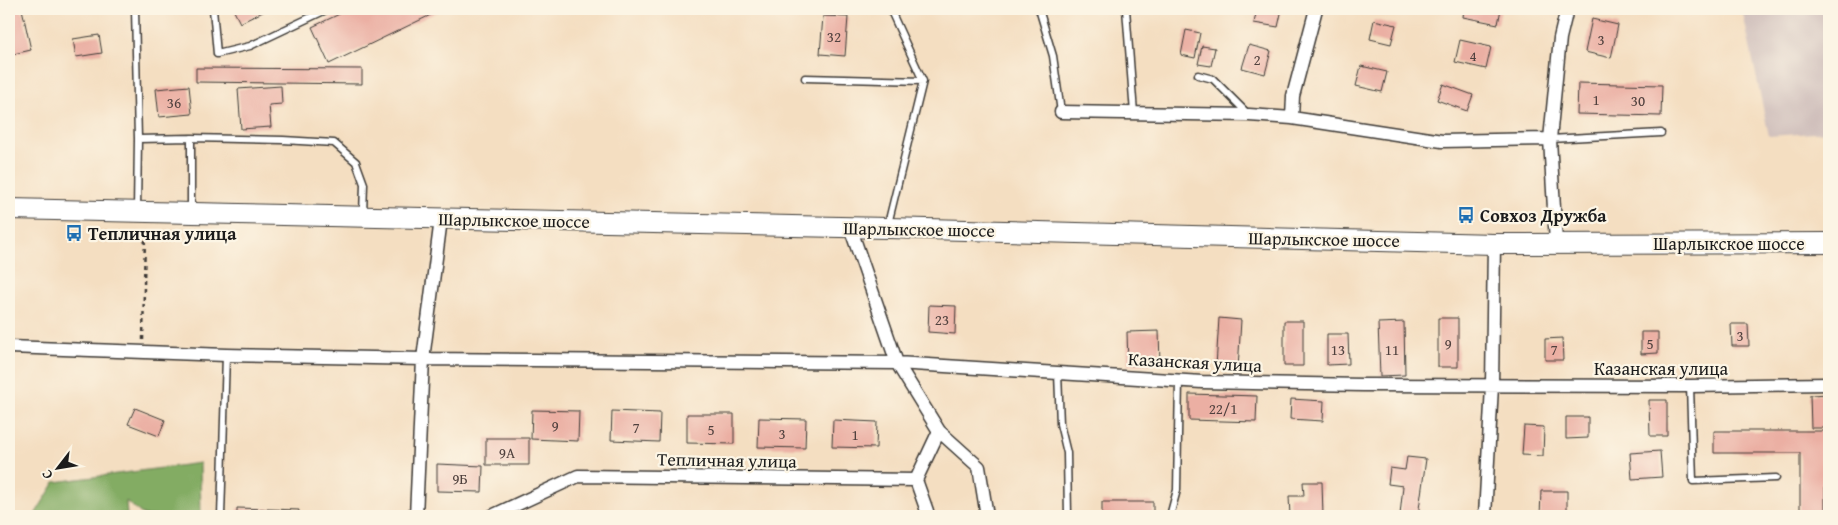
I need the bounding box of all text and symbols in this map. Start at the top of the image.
house number: 32 [827,26,841,47]
house number: 3 [1597,29,1605,50]
house number: 4 [1469,45,1477,66]
house number: 2 [1253,49,1261,70]
house number: 1 [1592,89,1600,110]
house number: 30 [1631,90,1645,111]
house number: 36 [167,92,181,113]
place label: Совхоз Дружба [1480,202,1607,229]
street label: Шарлыкское шоссе [438,205,590,235]
bus stop icon: Совхоз Дружба [1456,205,1476,225]
street label: Шарлыкское шоссе [843,214,995,244]
place label: Тепличная улица [88,220,237,247]
bus stop icon: Тепличная улица [64,223,84,243]
street label: Шарлыкское шоссе [1248,224,1400,254]
street label: Шарлыкское шоссе [1653,230,1805,257]
house number: 23 [935,309,949,330]
house number: 3 [1736,325,1744,346]
house number: 9 [1444,333,1452,354]
house number: 5 [1646,333,1654,354]
house number: 13 [1331,339,1345,360]
house number: 11 [1385,339,1399,360]
house number: 7 [1550,339,1558,360]
street label: Казанская улица [1127,345,1263,379]
street label: Казанская улица [1594,355,1728,382]
house number: 22/1 [1209,398,1237,419]
house number: 9 [551,415,559,436]
house number: 7 [632,417,640,438]
house number: 5 [707,419,715,440]
house number: 3 [778,423,786,444]
house number: 1 [851,424,859,445]
north arrow [32,442,82,492]
house number: 9А [499,442,515,463]
street label: Тепличная улица [657,445,797,475]
text: С [36,466,57,483]
house number: 9Б [452,468,468,489]

